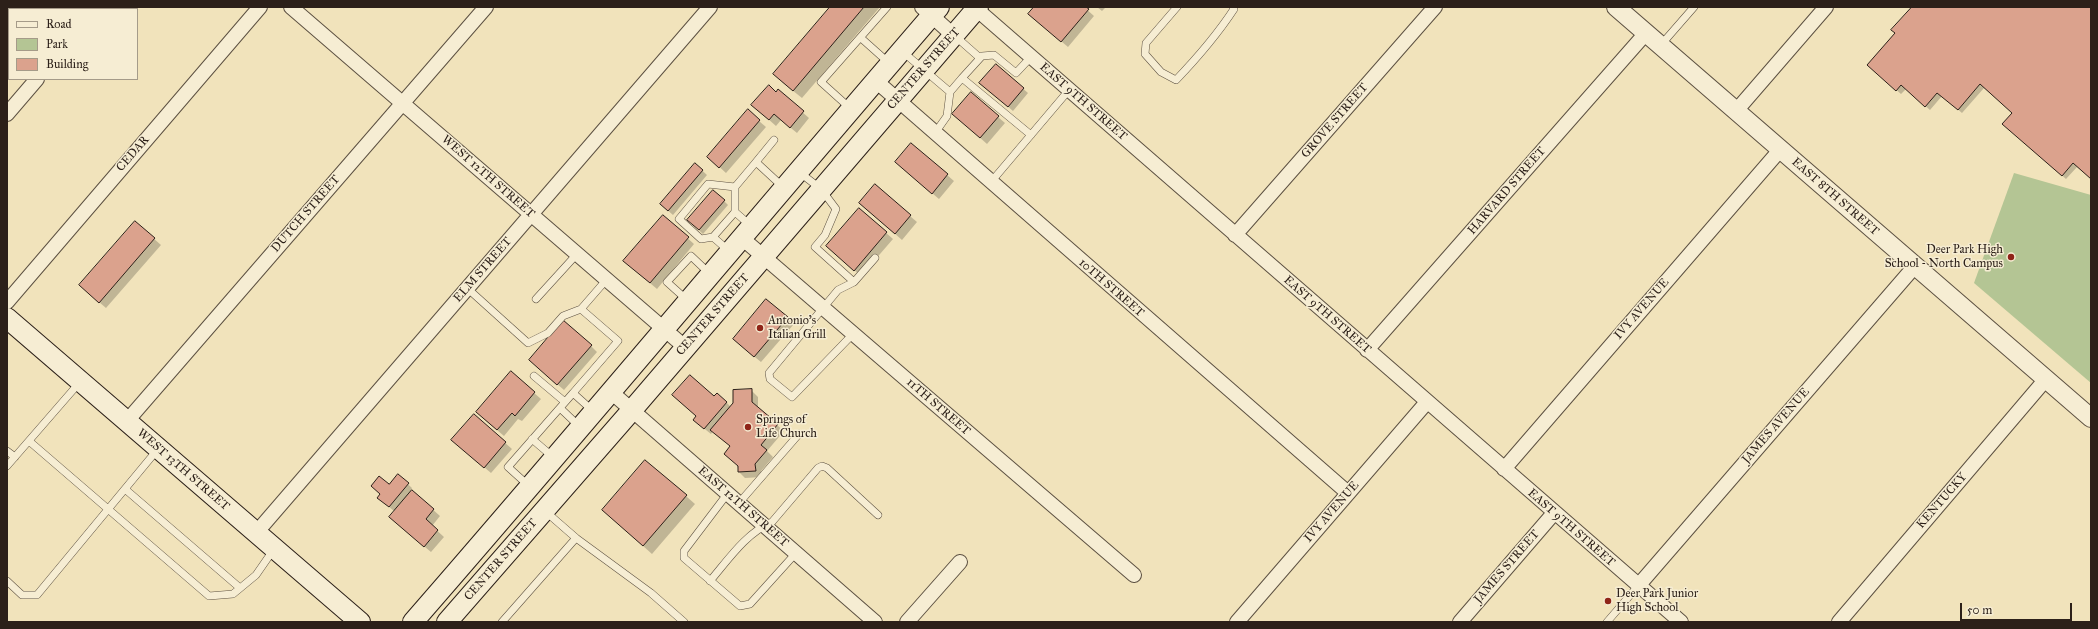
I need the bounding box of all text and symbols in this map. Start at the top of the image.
legend [8,8,138,80]
text: Road [46,17,72,31]
street label: CENTER STREET [885,25,963,113]
text: Park [46,37,68,51]
text: Building [46,57,88,71]
street label: EAST 9TH STREET [1036,60,1130,144]
street label: GROVE STREET [1299,81,1371,161]
street label: CEDAR [114,133,152,175]
street label: WEST 12TH STREET [439,133,537,221]
street label: HARVARD STREET [1465,144,1549,238]
street label: EAST 8TH STREET [1788,155,1882,239]
street label: DUTCH STREET [269,173,343,255]
street label: ELM STREET [451,235,515,305]
place label: Deer Park High School - North Campus [1885,243,2003,271]
marker: Deer Park High School - North Campus [2006,252,2016,262]
street label: 10TH STREET [1075,256,1147,320]
street label: CENTER STREET [674,271,752,359]
street label: EAST 9TH STREET [1280,273,1374,357]
street label: IVY AVENUE [1612,276,1672,342]
place label: Antonio's Italian Grill [768,314,826,342]
marker: Antonio's Italian Grill [755,323,765,333]
street label: 11TH STREET [903,375,973,439]
street label: JAMES AVENUE [1739,385,1813,467]
place label: Springs of Life Church [756,413,817,441]
marker: Springs of Life Church [743,422,753,432]
street label: WEST 13TH STREET [134,426,232,514]
street label: EAST 12TH STREET [695,464,791,550]
street label: KENTUCKY [1914,470,1970,532]
street label: IVY AVENUE [1302,479,1362,545]
street label: EAST 9TH STREET [1524,486,1618,570]
street label: CENTER STREET [462,516,540,604]
street label: JAMES STREET [1471,527,1543,607]
place label: Deer Park Junior High School [1616,587,1698,615]
scale bar [1962,595,2074,621]
marker: Deer Park Junior High School [1603,596,1613,606]
text: 50 m [1967,603,1992,617]

